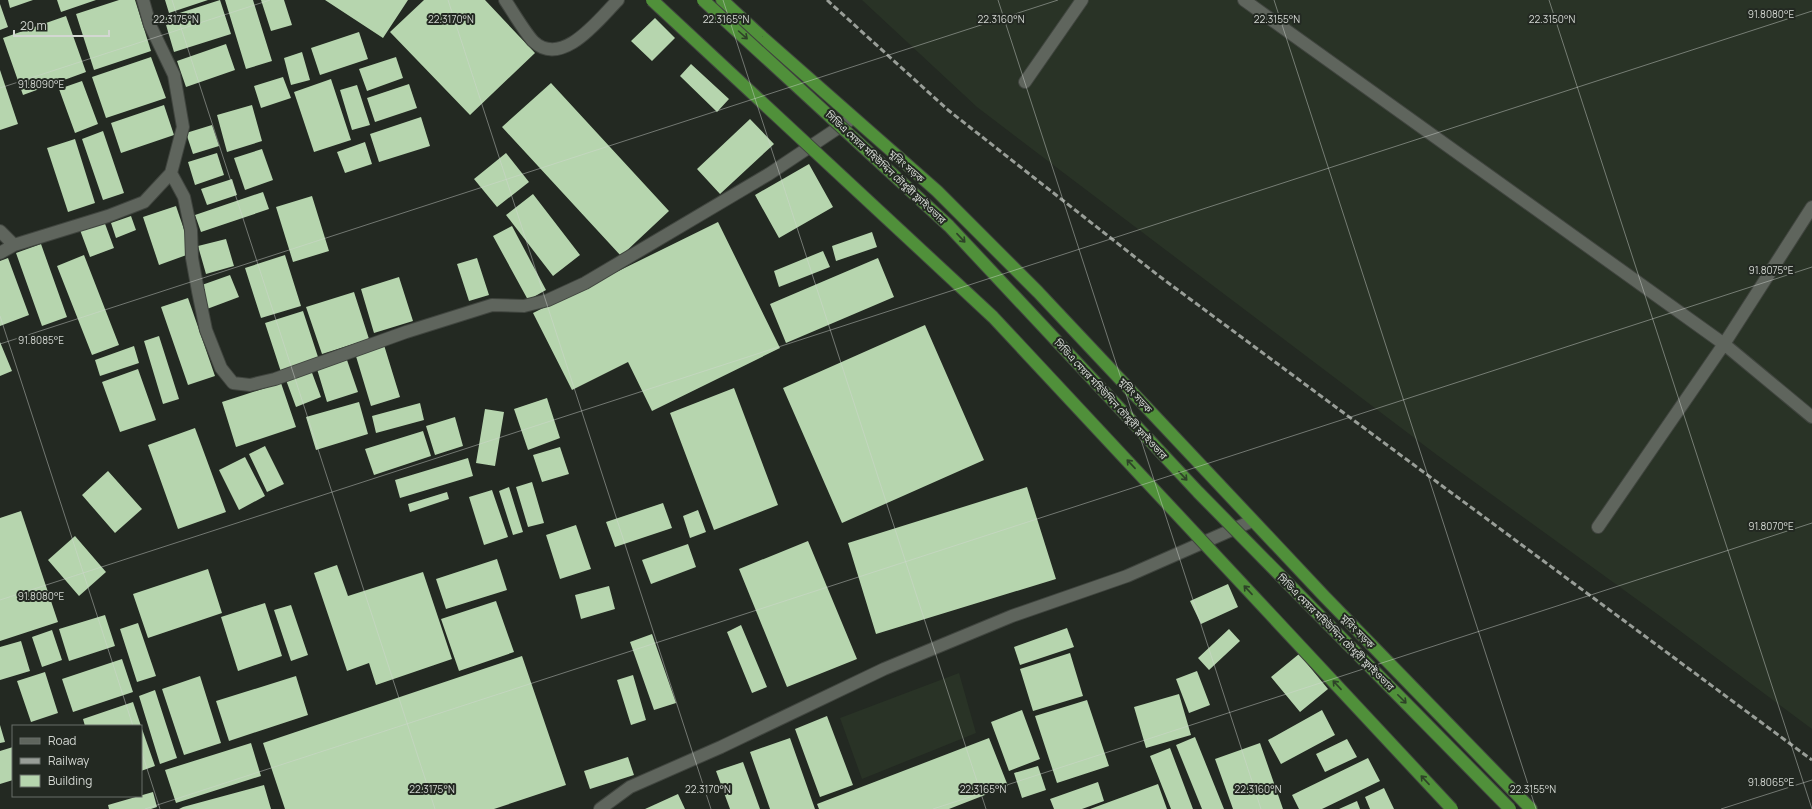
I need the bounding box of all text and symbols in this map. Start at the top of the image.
text: 91.8080°E [1748,7,1794,21]
scale bar [14,12,109,38]
text: 22.3175°N [153,12,199,26]
text: 22.3170°N [428,12,474,26]
text: 22.3165°N [703,12,749,26]
text: 22.3160°N [977,12,1025,26]
text: 22.3155°N [1254,12,1300,26]
text: 22.3150°N [1529,12,1575,26]
text: 20 m [20,17,47,34]
one-way arrow [737,30,747,39]
text: 91.8090°E [18,77,65,91]
street label: সিডিএ মেয়র মহিউদ্দিন চৌধুরী ফ্লাইওভার [822,107,950,227]
street label: মুরিং সড়ক [886,146,928,186]
one-way arrow [956,233,966,243]
text: 91.8075°E [1748,263,1794,277]
text: 91.8085°E [18,333,64,347]
street label: সিডিএ মেয়র মহিউদ্দিন চৌধুরী ফ্লাইওভার [1051,335,1171,463]
street label: মুরিং সড়ক [1116,374,1156,416]
one-way arrow [1126,459,1135,470]
one-way arrow [1179,471,1188,481]
text: 91.8070°E [1748,519,1794,533]
street label: সিডিএ মেয়র মহিউদ্দিন চৌধুরী ফ্লাইওভার [1274,570,1398,694]
one-way arrow [1243,585,1253,595]
text: 91.8080°E [18,589,64,603]
street label: মুরিং সড়ক [1337,610,1379,652]
one-way arrow [1332,680,1341,690]
one-way arrow [1397,694,1407,704]
legend [12,725,142,797]
text: Road [48,732,76,749]
text: Railway [48,752,90,769]
text: Building [48,772,92,789]
text: 91.8065°E [1748,775,1794,789]
one-way arrow [1421,776,1430,786]
text: 22.3175°N [409,782,455,796]
text: 22.3170°N [685,782,731,796]
text: 22.3165°N [960,782,1006,796]
text: 22.3160°N [1234,782,1282,796]
text: 22.3155°N [1510,782,1556,796]

